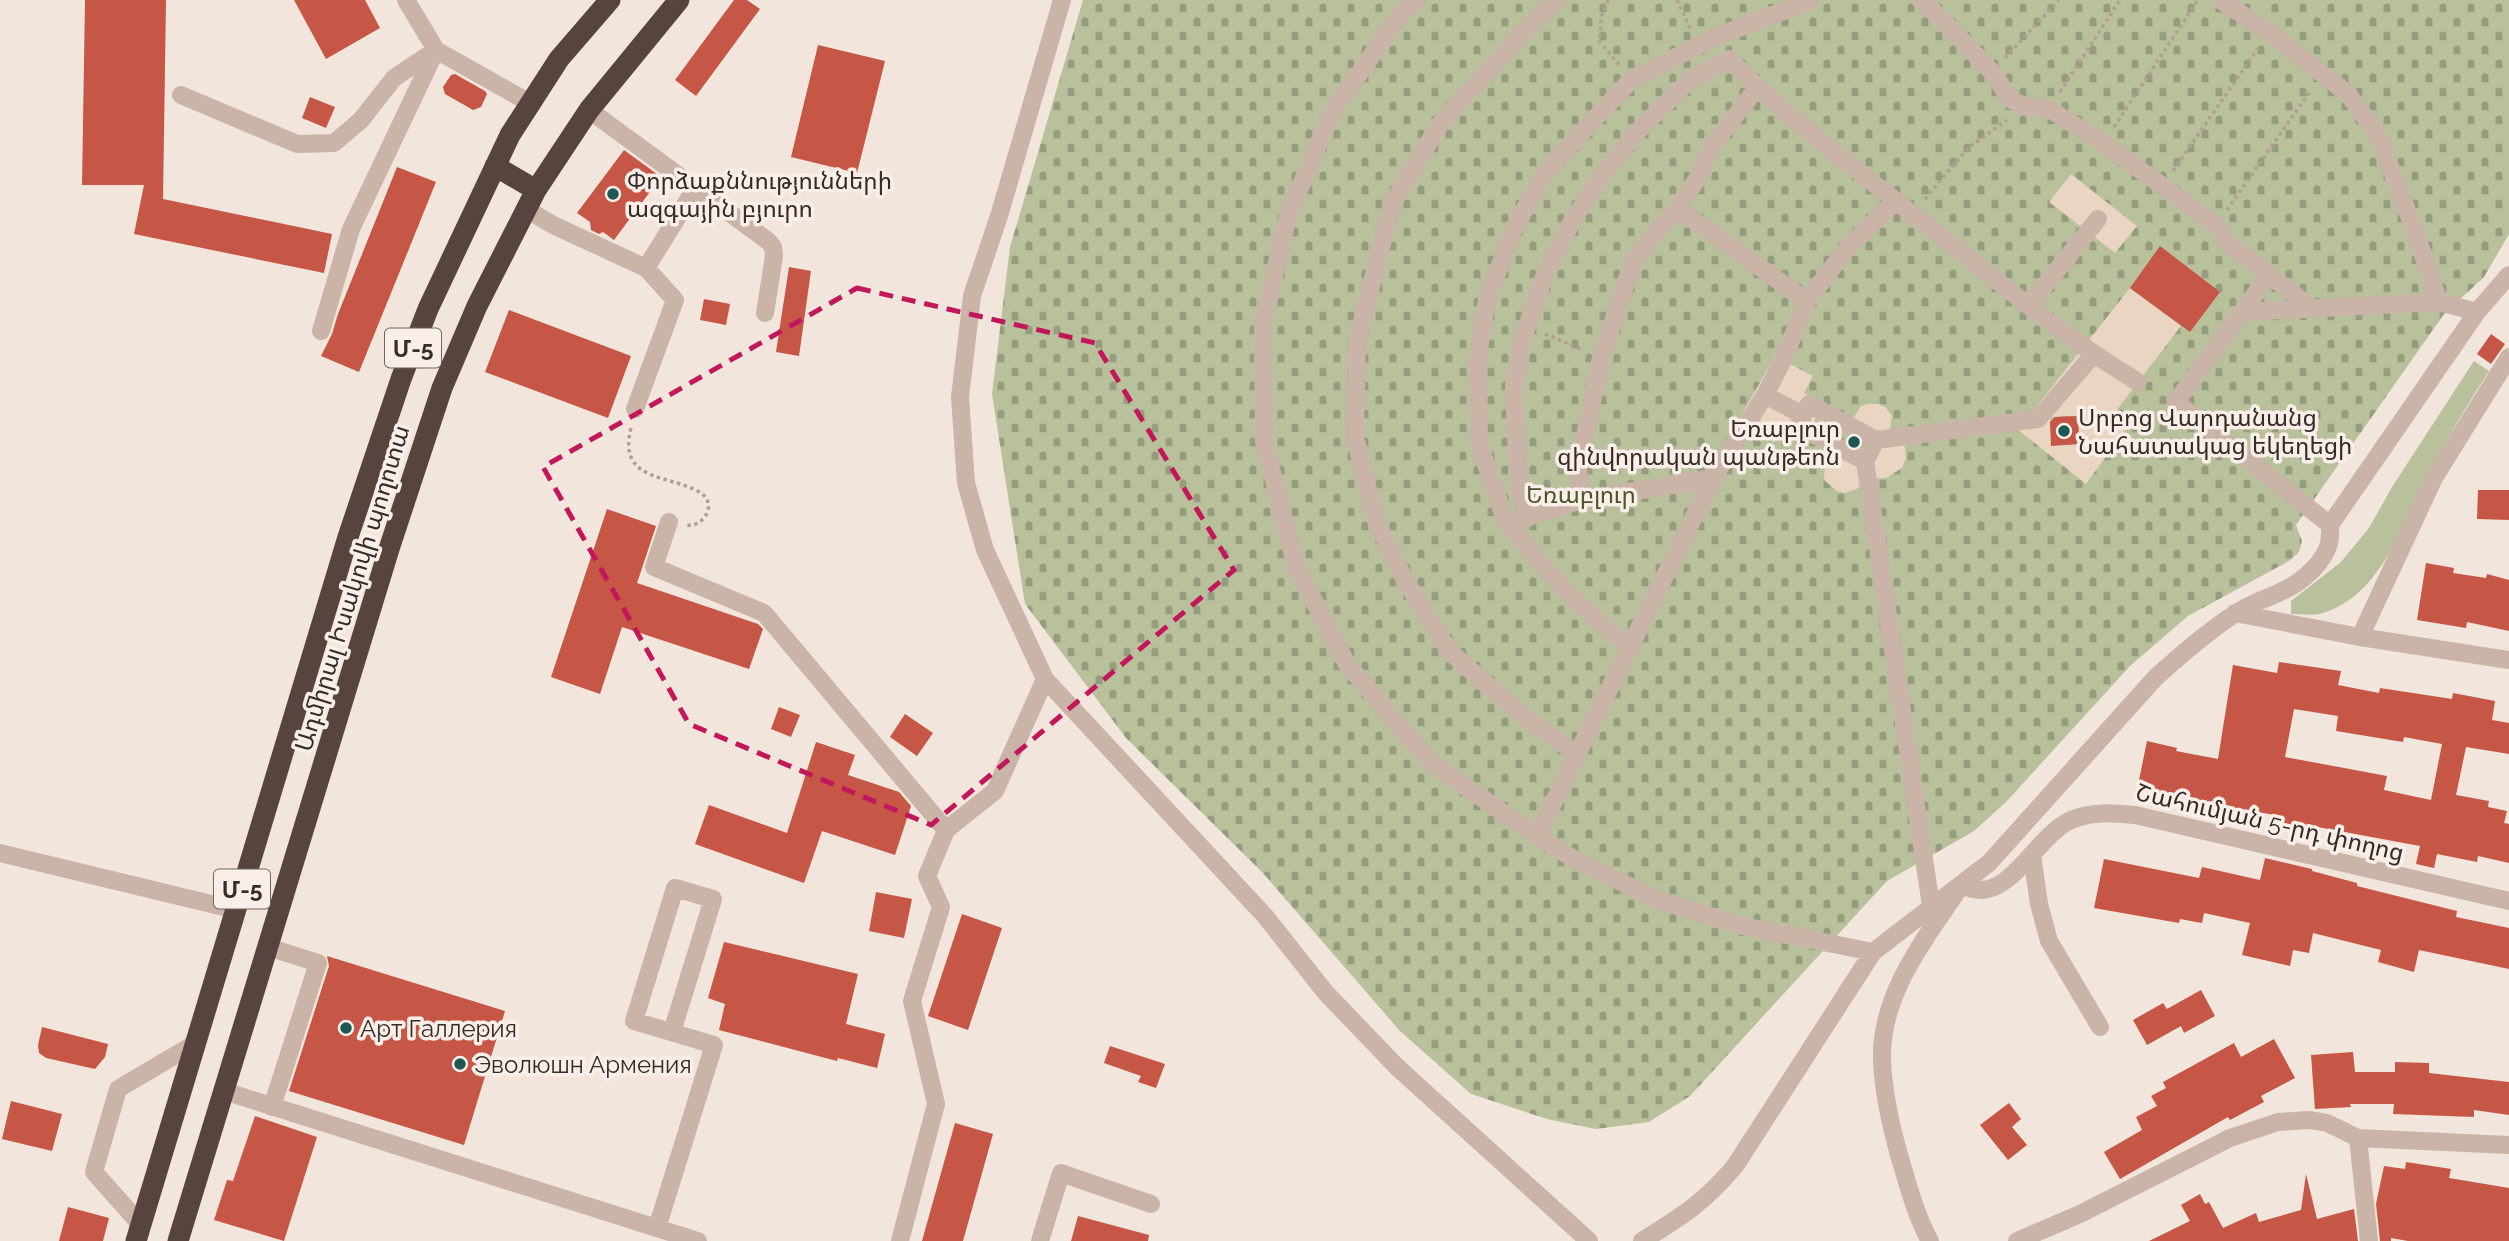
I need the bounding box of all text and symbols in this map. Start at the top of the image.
place label: Փորձաքննությունների ազգային բյուրո [627,166,892,223]
marker: Փորձաքննությունների ազգային բյուրո [605,186,621,202]
road number: Մ-5 [385,328,441,368]
place label: Սրբոց Վարդանանց Նահատակաց եկեղեցի [2078,403,2352,460]
place label: Եռաբլուր զինվորական պանթեոն [1557,414,1840,471]
street label: Ադմիրալ Իսակովի պողոտա [288,421,416,755]
marker: Սրբոց Վարդանանց Նահատակաց եկեղեցի [2056,423,2072,439]
marker: Եռաբլուր զինվորական պանթեոն [1846,434,1862,450]
park label: Եռաբլուր [1526,480,1636,509]
street label: Շահումյան 5-րդ փողոց [2133,777,2407,867]
road number: Մ-5 [214,870,270,908]
place label: Арт Галлерия [360,1014,517,1043]
marker: Арт Галлерия [338,1020,354,1036]
place label: Эволюшн Армения [474,1050,692,1079]
marker: Эволюшн Армения [452,1056,468,1072]

